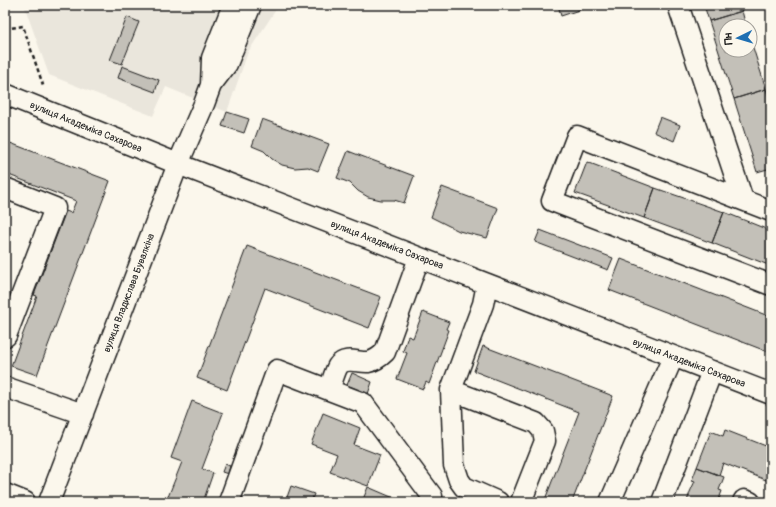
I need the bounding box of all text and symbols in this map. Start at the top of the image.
north arrow [718,18,758,58]
text: Пн [721,32,736,45]
street label: вулиця Академіка Сахарова [28,99,144,155]
street label: вулиця Академіка Сахарова [329,218,445,272]
street label: вулиця Владислава Бувалкіна [101,231,157,354]
street label: вулиця Академіка Сахарова [631,336,747,390]

